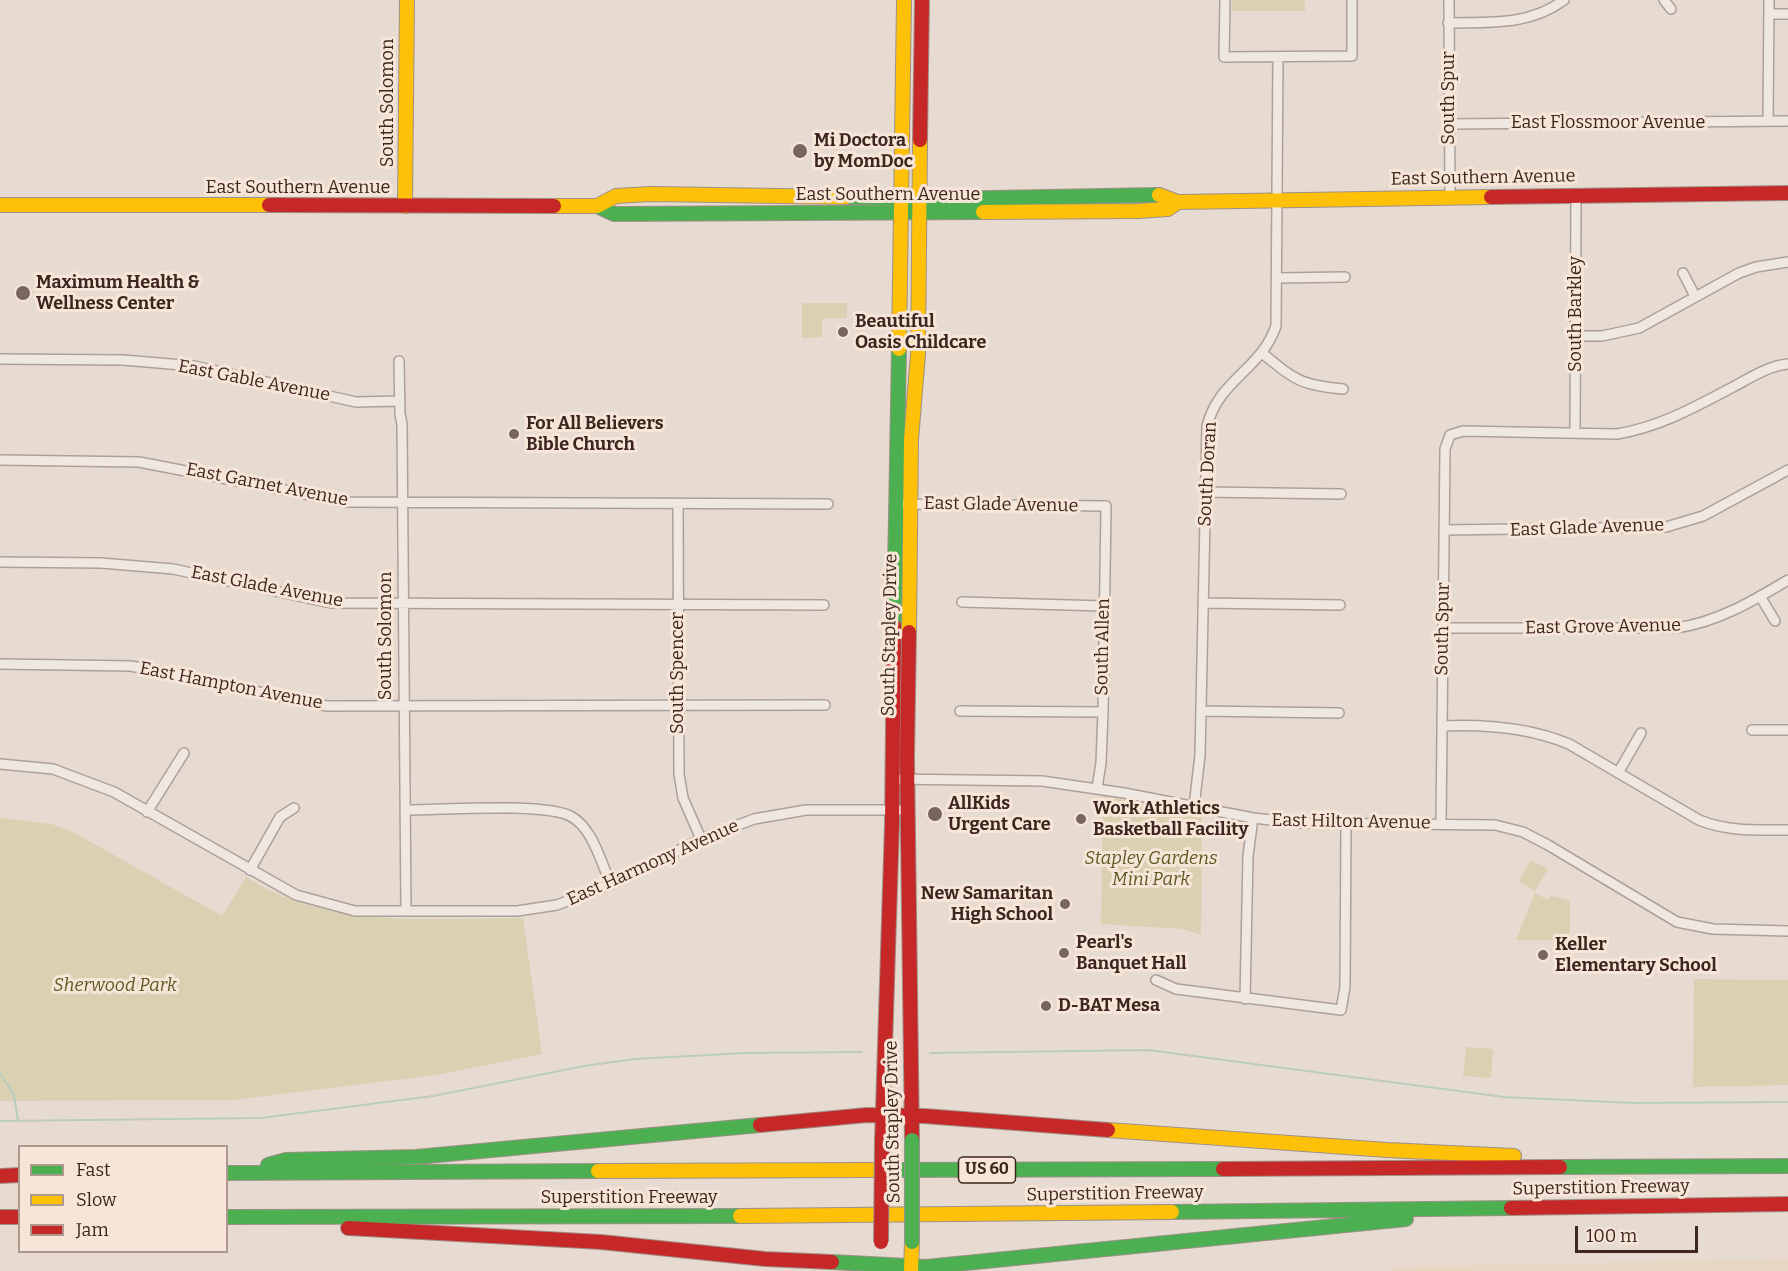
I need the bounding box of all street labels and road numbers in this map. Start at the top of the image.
street label: South Solomon [377,39,399,167]
street label: South Spur [1438,51,1460,145]
street label: East Flossmoor Avenue [1511,112,1705,134]
street label: East Southern Avenue [1390,166,1576,190]
street label: East Southern Avenue [206,177,390,199]
street label: East Southern Avenue [796,184,980,206]
street label: South Barkley [1565,256,1587,372]
street label: East Gable Avenue [176,356,332,406]
street label: South Doran [1194,421,1222,527]
street label: East Garnet Avenue [184,459,350,511]
street label: East Glade Avenue [923,493,1079,517]
street label: East Glade Avenue [1509,515,1665,541]
street label: South Stapley Drive [878,553,902,717]
street label: East Glade Avenue [189,562,345,612]
street label: South Solomon [375,572,397,700]
street label: South Spur [1431,582,1455,676]
street label: South Allen [1091,598,1115,696]
street label: South Spencer [667,612,689,734]
street label: East Grove Avenue [1525,615,1681,639]
street label: East Hampton Avenue [138,658,324,714]
street label: East Hilton Avenue [1271,810,1431,834]
street label: East Harmony Avenue [564,815,742,911]
street label: South Stapley Drive [881,1040,905,1204]
road number: US 60 [958,1157,1016,1183]
street label: Superstition Freeway [1512,1176,1690,1200]
street label: Superstition Freeway [1026,1182,1204,1206]
street label: Superstition Freeway [540,1187,718,1209]

